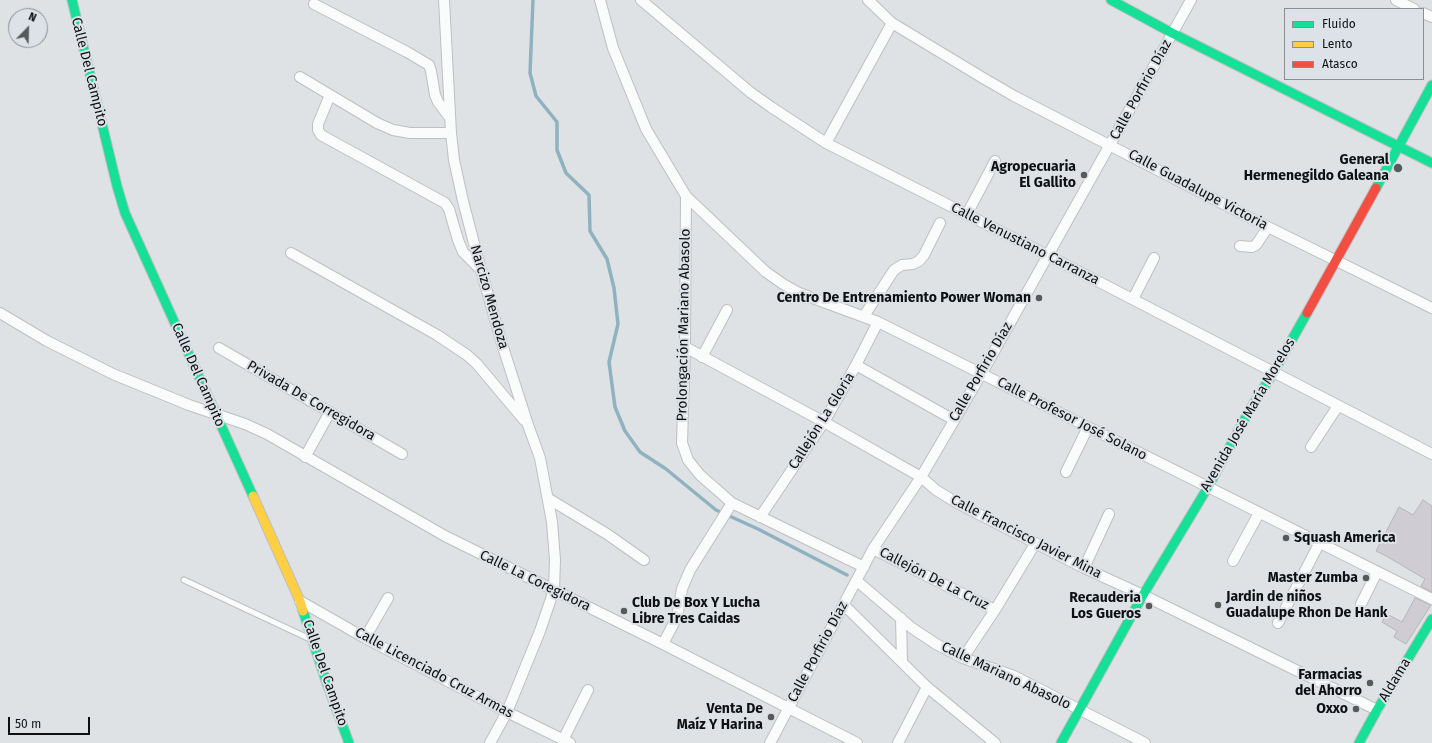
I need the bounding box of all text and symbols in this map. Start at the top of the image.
north arrow [8,8,48,48]
legend [1284,8,1424,80]
text: N [27,10,38,25]
street label: Calle Del Campito [67,16,111,128]
text: Fluido [1322,17,1356,31]
street label: Calle Porfirio Díaz [1107,37,1175,143]
text: Lento [1322,37,1352,51]
text: Atasco [1322,57,1358,71]
street label: Calle Guadalupe Victoria [1125,146,1271,234]
place label: General Hermenegildo Galeana [1244,152,1389,184]
place label: Agropecuaria El Gallito [991,159,1076,192]
marker: General Hermenegildo Galeana [1392,162,1404,174]
marker: Agropecuaria El Gallito [1079,170,1089,180]
street label: Calle Venustiano Carranza [948,199,1102,289]
street label: Prolongación Mariano Abasolo [674,228,694,422]
street label: Narcizo Mendoza [466,243,512,351]
place label: Centro De Entrenamiento Power Woman [777,290,1031,306]
marker: Centro De Entrenamiento Power Woman [1034,293,1044,303]
street label: Calle Porfirio Díaz [946,319,1016,425]
street label: Calle Del Campito [168,321,228,429]
street label: Avenida José María Morelos [1197,335,1299,495]
street label: Privada De Corregidora [244,357,378,445]
street label: Callejón La Gloria [785,369,859,473]
street label: Calle Profesor José Solano [994,374,1150,464]
street label: Calle Francisco Javier Mina [948,492,1104,582]
place label: Squash America [1294,530,1396,546]
marker: Squash America [1281,533,1291,543]
street label: Callejón De La Cruz [876,544,992,614]
street label: Calle La Coregidora [477,547,593,615]
place label: Master Zumba [1268,570,1358,586]
marker: Master Zumba [1361,573,1371,583]
place label: Jardin de niños Guadalupe Rhon De Hank [1226,589,1387,622]
place label: Recauderia Los Gueros [1069,590,1141,622]
place label: Club De Box Y Lucha Libre Tres Caidas [632,595,760,628]
street label: Calle Porfirio Díaz [784,599,852,705]
marker: Jardin de niños Guadalupe Rhon De Hank [1213,600,1223,610]
marker: Recauderia Los Gueros [1144,601,1154,611]
marker: Club De Box Y Lucha Libre Tres Caidas [619,606,629,616]
street label: Calle Del Campito [299,617,351,729]
street label: Calle Licenciado Cruz Armas [352,624,516,722]
street label: Calle Mariano Abasolo [939,639,1073,713]
street label: Aldama [1376,655,1414,705]
place label: Farmacias del Ahorro [1295,667,1362,700]
marker: Farmacias del Ahorro [1365,678,1375,688]
place label: Venta De Maíz Y Harina [677,701,763,734]
place label: Oxxo [1316,701,1348,717]
marker: Oxxo [1351,704,1361,714]
scale bar [10,709,92,735]
marker: Venta De Maíz Y Harina [766,712,776,722]
text: 50 m [15,717,41,731]

